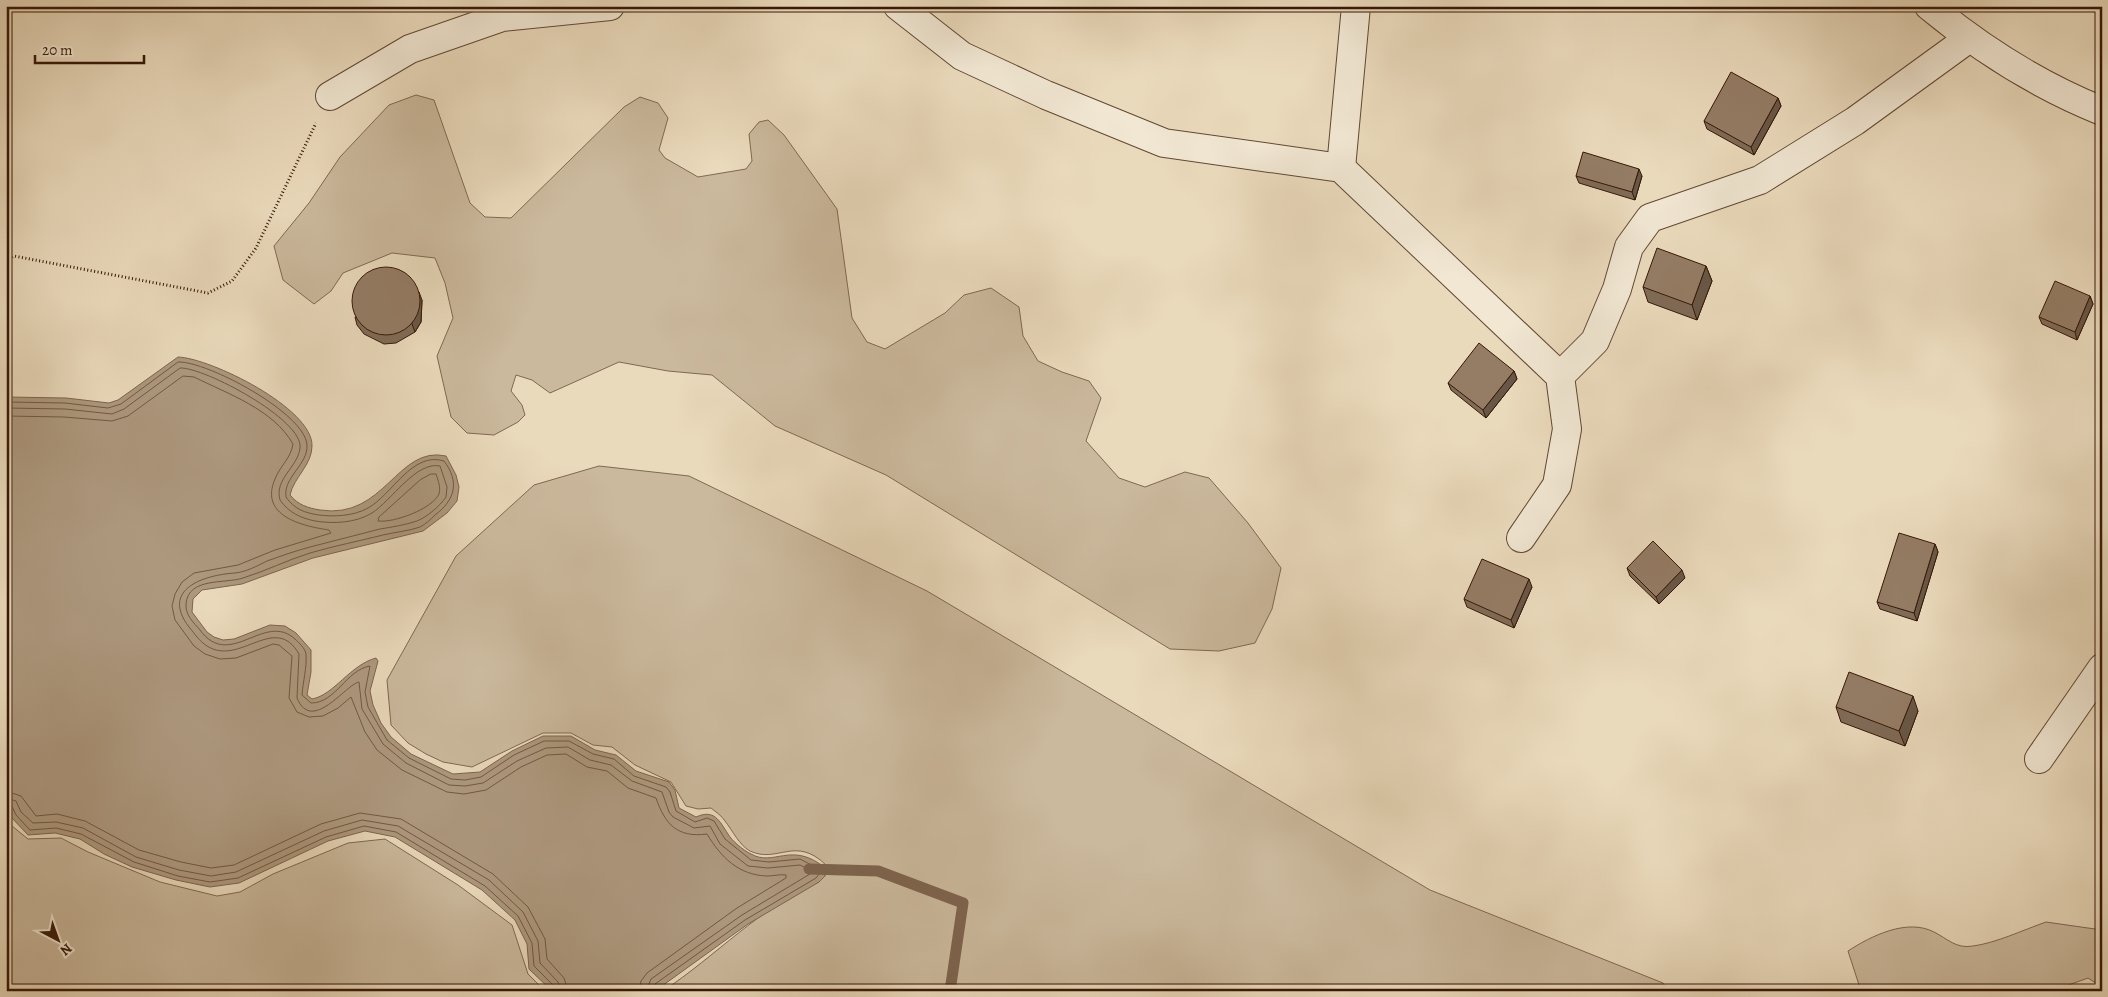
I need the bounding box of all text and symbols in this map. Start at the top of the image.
scale bar [35,32,144,64]
text: 20 m [42,40,73,60]
north arrow [32,914,82,964]
text: N [56,939,76,960]

